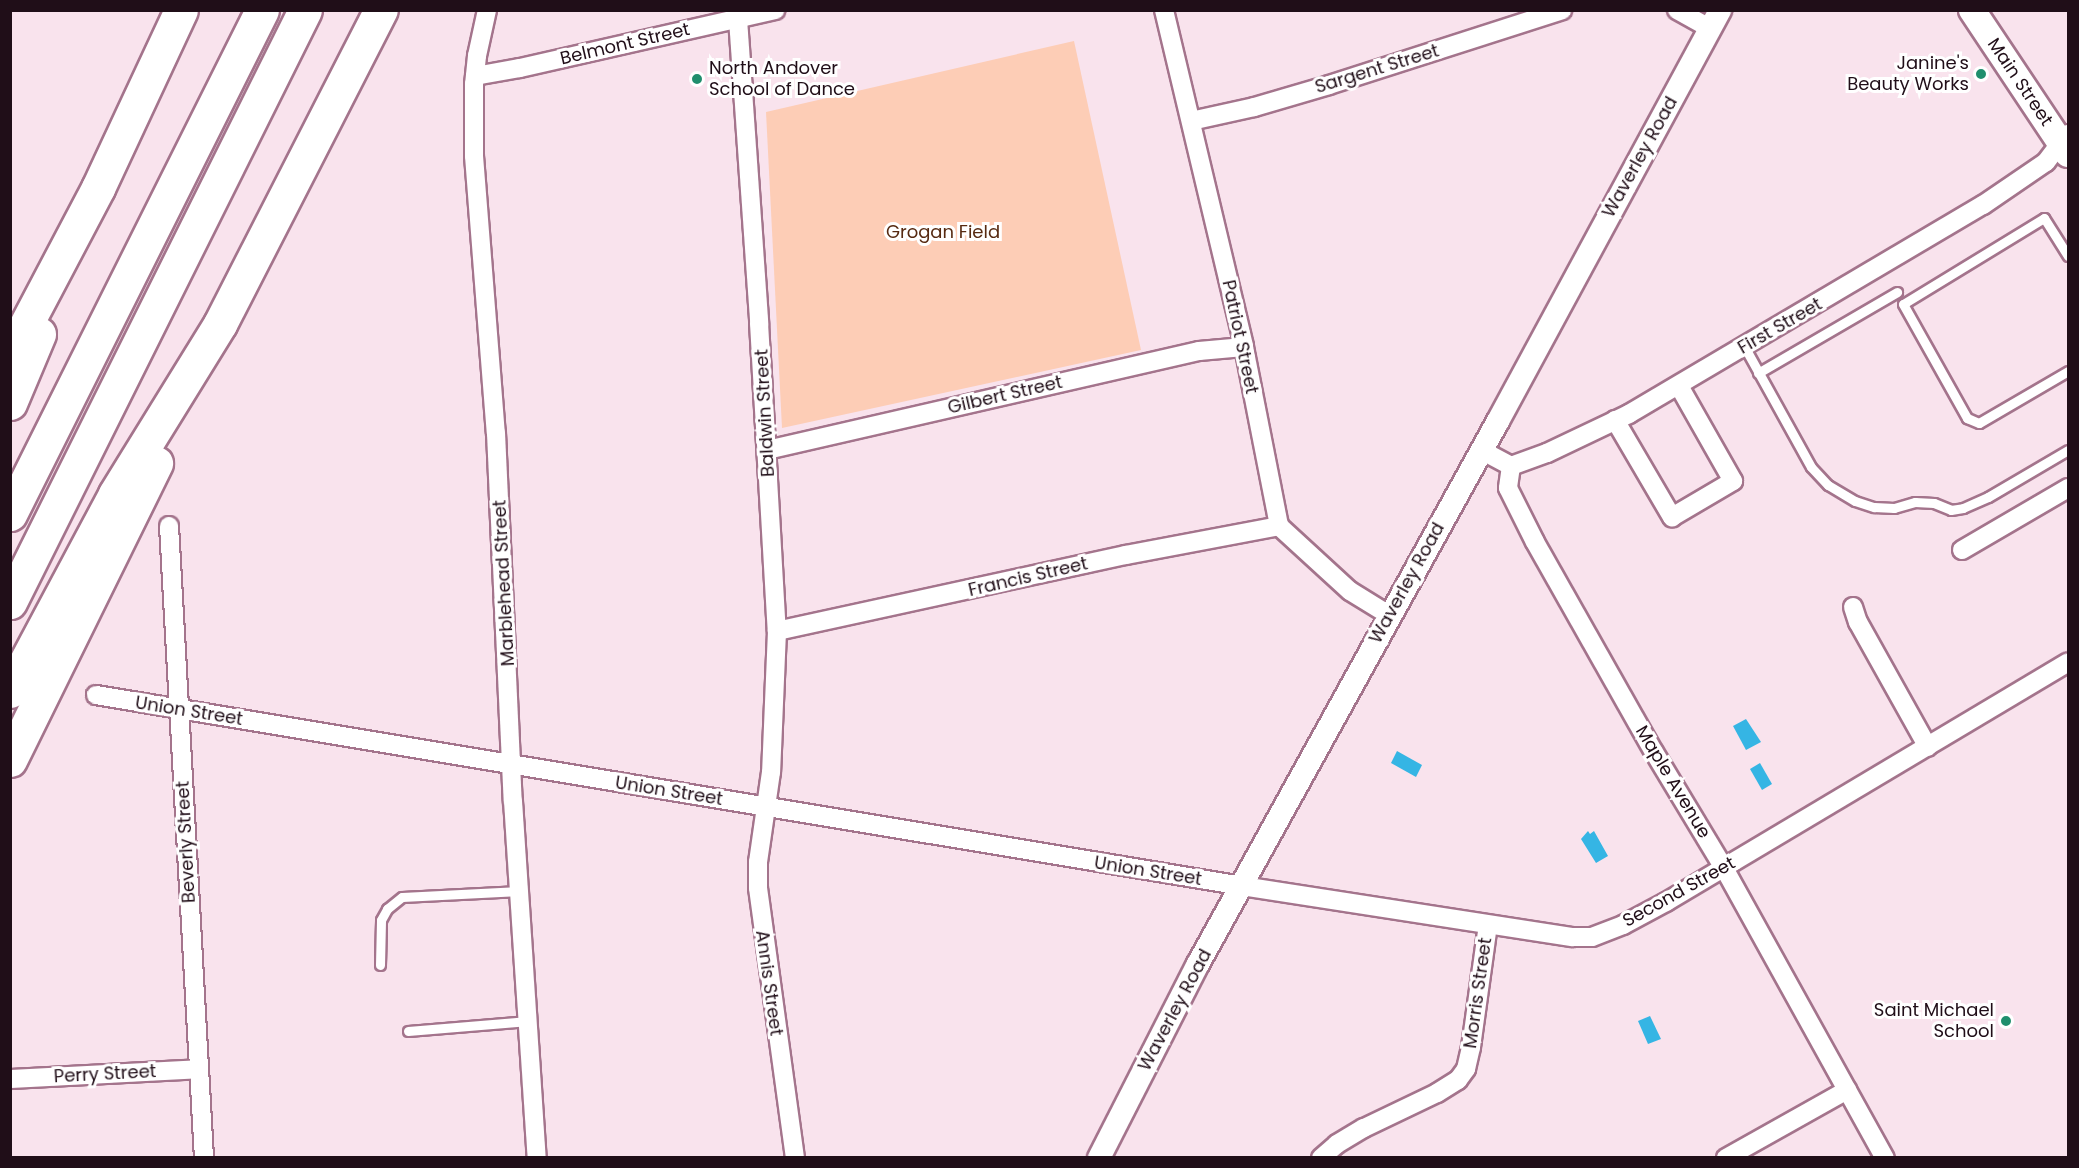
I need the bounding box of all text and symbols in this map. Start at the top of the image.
street label: Belmont Street [558,19,692,69]
street label: Main Street [1983,34,2057,130]
street label: Sargent Street [1312,40,1442,98]
place label: Janine's Beauty Works [1847,53,1969,96]
place label: North Andover School of Dance [709,58,855,100]
marker: Janine's Beauty Works [1974,67,1988,81]
marker: North Andover School of Dance [690,72,704,86]
street label: Waverley Road [1598,93,1682,221]
park label: Grogan Field [886,221,1000,243]
street label: Patriot Street [1217,278,1263,396]
street label: First Street [1734,293,1826,359]
street label: Baldwin Street [751,349,779,477]
street label: Gilbert Street [946,371,1064,419]
street label: Marblehead Street [489,499,519,667]
street label: Waverley Road [1365,519,1449,647]
street label: Francis Street [966,553,1090,601]
street label: Union Street [134,692,244,730]
street label: Maple Avenue [1631,722,1715,842]
street label: Union Street [614,772,724,810]
street label: Beverly Street [172,780,200,904]
street label: Union Street [1093,852,1203,890]
street label: Second Street [1619,852,1739,932]
street label: Annis Street [751,929,787,1037]
street label: Morris Street [1460,936,1496,1050]
street label: Waverley Road [1134,945,1216,1075]
place label: Saint Michael School [1874,1000,1994,1042]
marker: Saint Michael School [1999,1014,2013,1028]
street label: Perry Street [53,1061,157,1087]

